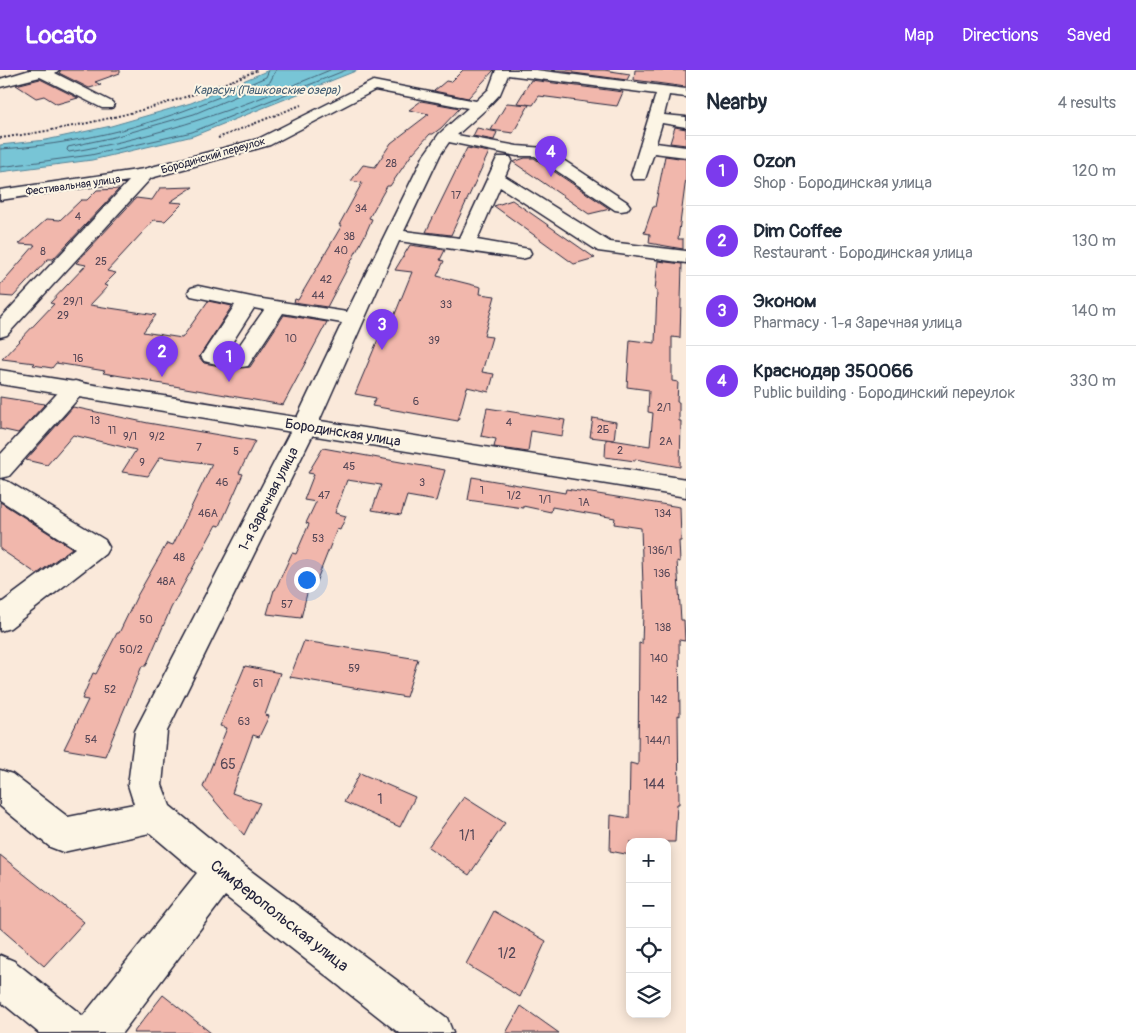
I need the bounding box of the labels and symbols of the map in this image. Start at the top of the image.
water label: Карасун (Пашковские озера) [194,83,340,98]
street label: Бородинский переулок [159,134,267,177]
pin: 4 [535,136,567,177]
house number: 28 [385,157,397,170]
street label: Фестивальная улица [25,172,121,199]
house number: 17 [451,189,461,202]
house number: 34 [355,202,368,215]
house number: 4 [75,210,82,223]
house number: 38 [343,230,355,243]
house number: 40 [334,244,348,257]
house number: 8 [40,245,46,258]
house number: 25 [95,255,107,268]
house number: 42 [320,273,332,286]
house number: 44 [312,289,325,302]
house number: 29/1 [63,295,83,308]
house number: 33 [440,298,452,311]
house number: 29 [57,309,69,322]
pin: 3 [366,309,398,350]
house number: 10 [285,332,297,345]
house number: 39 [428,334,440,347]
pin: 2 [146,336,178,377]
pin: 1 [213,341,245,382]
house number: 16 [73,352,83,365]
house number: 6 [413,395,419,408]
house number: 2/1 [657,401,671,414]
house number: 13 [90,414,100,427]
street label: Бородинская улица [284,415,402,450]
house number: 4 [506,416,513,429]
house number: 2Б [597,423,609,436]
house number: 11 [108,424,116,437]
house number: 9/1 [123,430,137,443]
house number: 9/2 [149,430,165,443]
house number: 2А [659,435,673,448]
house number: 7 [196,441,202,454]
street label: 1-я Заречная улица [235,444,302,554]
house number: 2 [617,444,623,457]
house number: 5 [233,445,239,458]
house number: 9 [139,456,145,469]
house number: 45 [343,460,355,473]
house number: 46 [216,476,228,489]
house number: 3 [419,476,425,489]
house number: 1 [480,484,484,497]
house number: 47 [318,489,330,502]
house number: 1/2 [507,489,521,502]
house number: 1/1 [539,493,551,506]
house number: 1А [578,496,590,509]
house number: 46А [198,507,218,520]
house number: 134 [655,507,672,520]
house number: 53 [312,532,324,545]
house number: 136/1 [647,544,673,557]
house number: 48 [173,551,185,564]
your location [294,567,320,593]
house number: 136 [654,567,670,580]
house number: 48А [156,575,176,588]
house number: 57 [281,598,293,611]
house number: 50 [139,613,153,626]
house number: 138 [655,621,671,634]
house number: 50/2 [119,643,143,656]
house number: 140 [650,652,668,665]
house number: 59 [348,662,360,675]
house number: 61 [253,677,263,690]
house number: 52 [104,683,116,696]
house number: 142 [651,693,667,706]
house number: 63 [238,715,250,728]
house number: 54 [85,733,98,746]
house number: 144/1 [645,734,671,747]
house number: 65 [220,756,236,773]
house number: 144 [643,776,665,793]
house number: 1 [377,791,383,808]
house number: 1/1 [459,827,475,844]
street label: Симферопольская улица [206,856,353,976]
house number: 1/2 [498,945,516,962]

